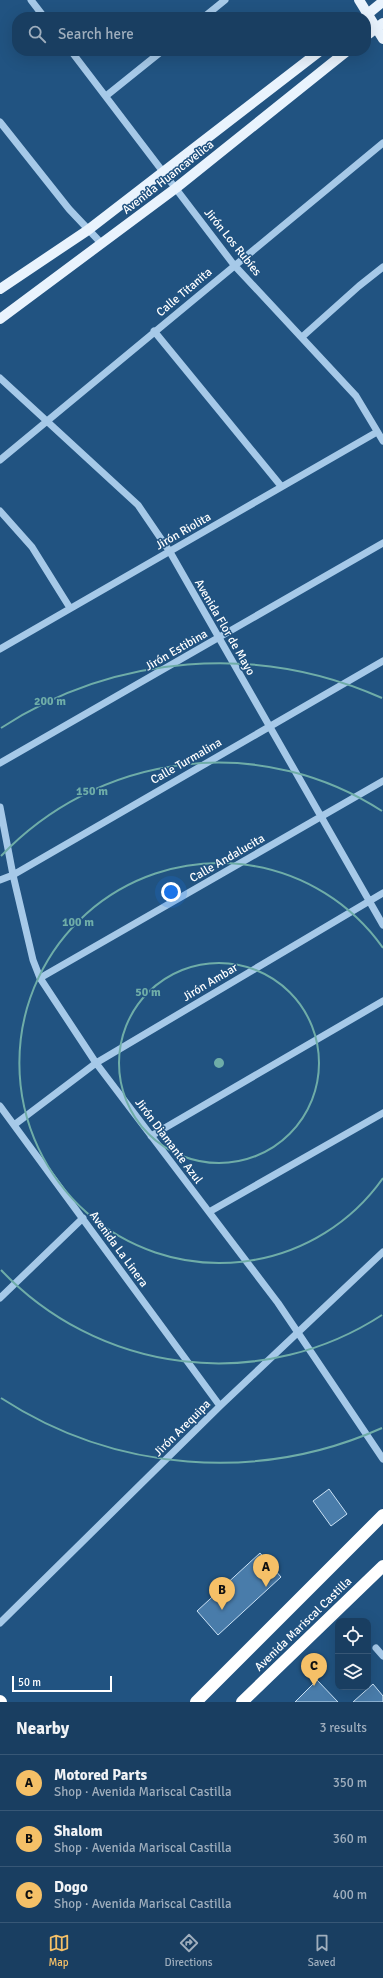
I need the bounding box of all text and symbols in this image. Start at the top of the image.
search box [12,12,371,56]
icon: search [26,23,48,45]
text: Search here [58,25,134,43]
street label: Avenida Huancavelica [120,137,217,218]
street label: Jirón Los Rubíes [201,205,264,279]
street label: Calle Titanita [153,265,215,320]
street label: Jirón Riolita [153,509,214,553]
street label: Avenida Flor de Mayo [191,576,258,678]
street label: Jirón Estibina [142,626,210,674]
text: 200 m [34,694,66,709]
street label: Calle Turmalina [148,735,224,788]
text: 150 m [76,784,108,799]
street label: Calle Andalucita [187,831,267,886]
your location [161,882,181,902]
text: 100 m [62,915,94,930]
street label: Jirón Ambar [180,960,241,1005]
text: 50 m [135,985,161,1000]
centre of rings [212,1056,226,1070]
street label: Jirón Diamante Azul [132,1096,206,1187]
street label: Avenida La Linera [86,1208,151,1290]
street label: Jirón Arequipa [151,1397,214,1460]
pin: A [253,1554,279,1587]
street label: Avenida Mariscal Castilla [252,1574,354,1674]
pin: B [209,1577,235,1610]
map controls [335,1618,371,1690]
button: locate [335,1618,371,1654]
pin: C [301,1653,327,1686]
button: layers [335,1654,371,1690]
scale bar [12,1674,112,1693]
text: 50 m [18,1676,41,1689]
text: Nearby [16,1718,69,1739]
text: 3 results [319,1720,367,1736]
text: Motored Parts [54,1766,147,1784]
text: A [25,1775,33,1791]
text: 350 m [333,1775,367,1791]
text: Shop · Avenida Mariscal Castilla [54,1784,232,1800]
text: Shalom [54,1822,103,1840]
text: B [25,1831,33,1847]
text: 360 m [333,1831,367,1847]
text: Shop · Avenida Mariscal Castilla [54,1840,232,1856]
text: Dogo [54,1878,88,1896]
text: C [25,1887,33,1903]
text: 400 m [333,1887,367,1903]
text: Shop · Avenida Mariscal Castilla [54,1896,232,1912]
tab: Map [48,1932,70,1969]
tab: Directions [165,1932,213,1969]
tab: Saved [308,1932,335,1969]

